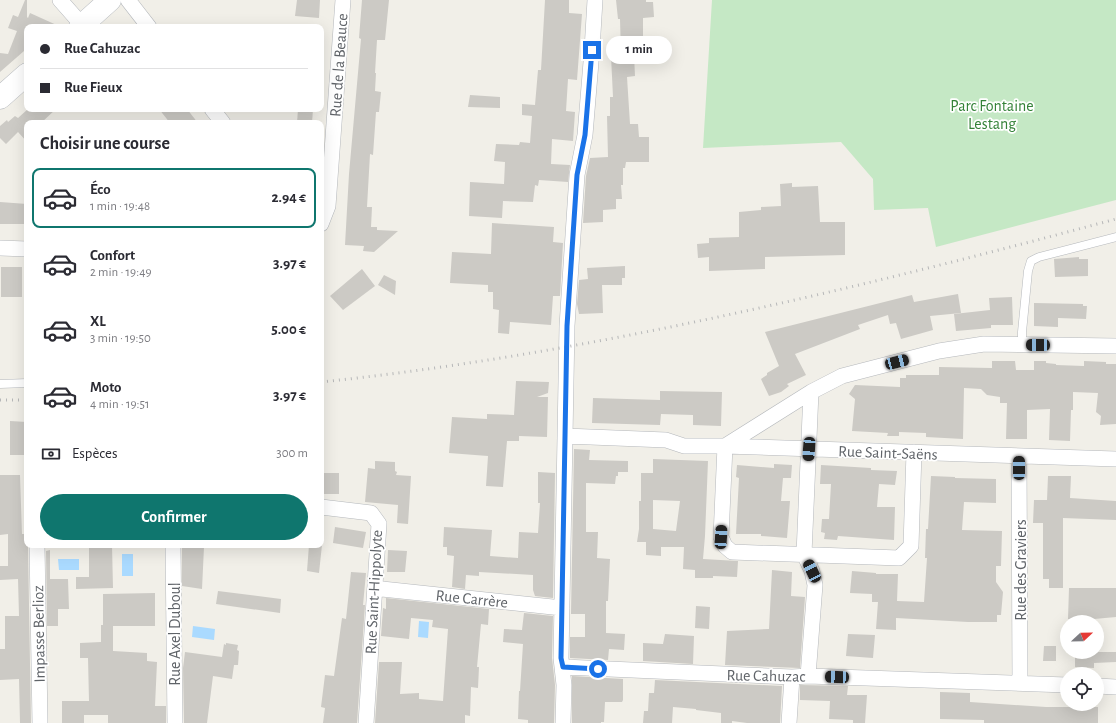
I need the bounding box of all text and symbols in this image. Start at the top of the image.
street label: Rue de la Beauce [327,13,351,117]
callout: 1 min [606,36,672,64]
text: Rue Cahuzac [64,41,140,56]
route end [583,41,601,59]
text: 1 min [625,43,653,56]
text: Rue Fieux [64,80,122,95]
park label: Parc Fontaine Lestang [950,98,1034,132]
text: Choisir une course [40,135,170,153]
icon: car [42,180,78,216]
text: Éco [90,182,111,197]
text: 2.94 € [271,190,306,205]
text: 1 min · 19:48 [90,200,150,213]
icon: car [42,246,78,282]
text: Confort [90,248,135,263]
text: 3.97 € [273,256,306,271]
text: 2 min · 19:49 [90,266,152,279]
icon: car [42,312,78,348]
text: XL [90,314,106,329]
text: 5.00 € [271,322,306,337]
text: 3 min · 19:50 [90,332,151,345]
car [1026,339,1050,351]
car [884,353,910,371]
icon: car [42,378,78,414]
text: Moto [90,380,122,395]
text: 3.97 € [273,388,306,403]
text: 4 min · 19:51 [90,398,149,411]
car [802,437,816,461]
icon: cash [40,443,62,465]
street label: Rue Saint-Saëns [838,443,938,463]
text: Espèces [72,446,118,461]
text: 300 m [276,447,308,460]
car [1013,456,1025,480]
button: Confirmer [40,494,308,540]
street label: Rue des Graviers [1013,519,1029,621]
car [714,525,728,549]
street label: Rue Saint-Hippolyte [363,529,386,655]
car [801,558,823,584]
street label: Rue Axel Duboul [167,582,183,686]
street label: Impasse Berlioz [30,585,48,683]
street label: Rue Carrère [435,587,509,611]
north arrow [1060,615,1104,659]
map controls [1060,615,1104,711]
route start [589,660,607,678]
street label: Rue Cahuzac [726,667,806,685]
button: locate [1060,667,1104,711]
car [825,671,849,683]

